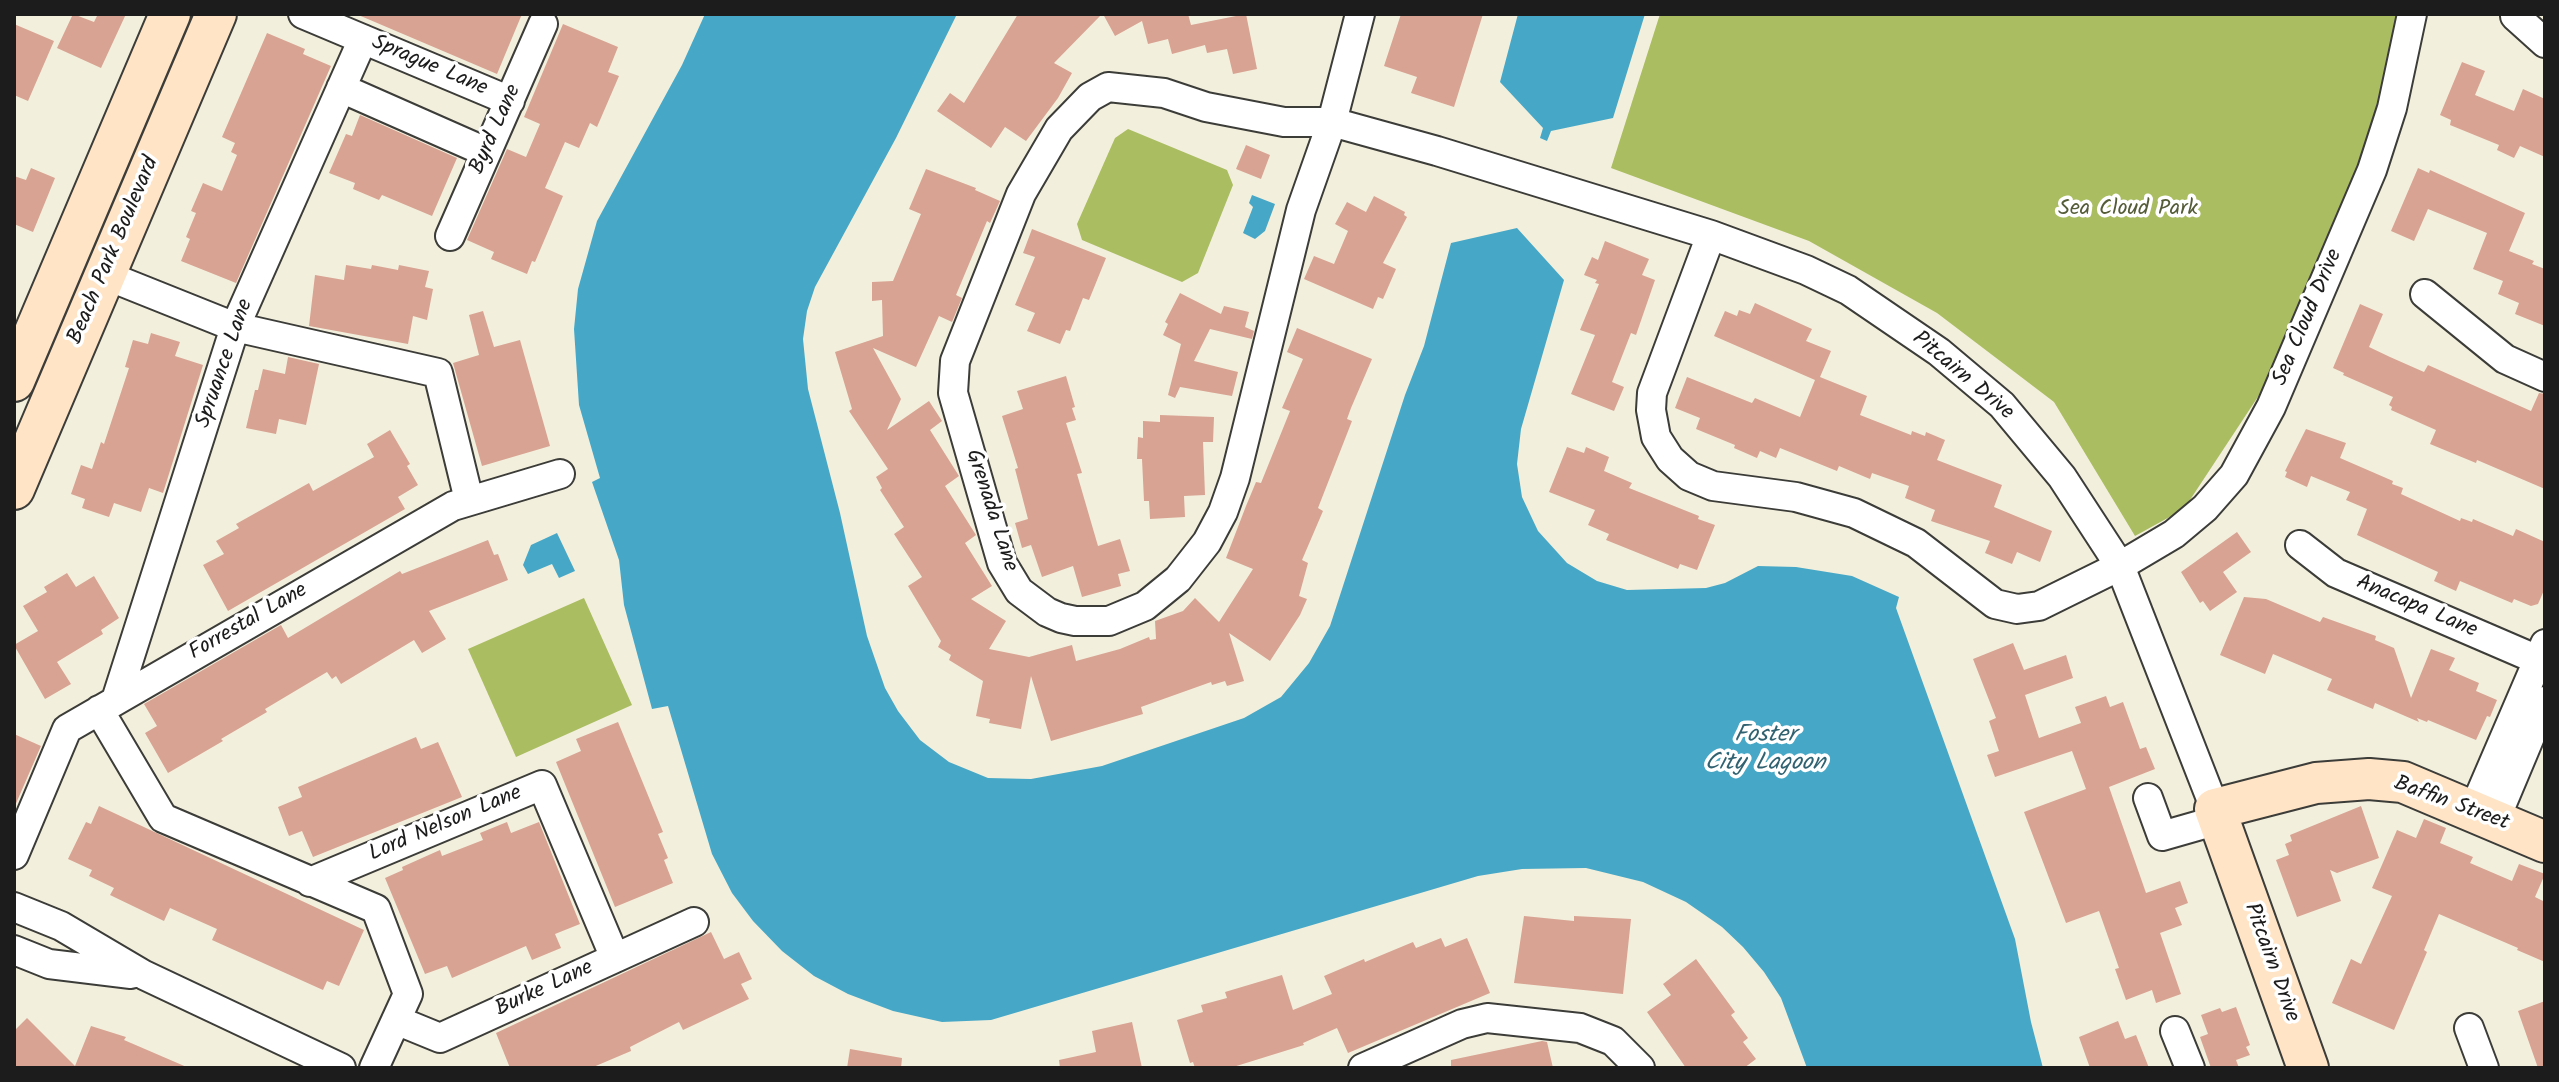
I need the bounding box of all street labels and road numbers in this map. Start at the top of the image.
street label: Sprague Lane [367,31,491,103]
street label: Byrd Lane [466,81,528,179]
street label: Beach Park Boulevard [64,153,166,349]
street label: Sea Cloud Drive [2268,246,2350,390]
street label: Spruance Lane [192,296,260,432]
street label: Pitcairn Drive [1906,327,2018,427]
street label: Grenada Lane [958,447,1022,575]
street label: Anacapa Lane [2351,571,2481,645]
street label: Forrestal Lane [185,578,313,668]
street label: Baffin Street [2390,772,2512,838]
street label: Lord Nelson Lane [366,781,526,869]
street label: Pitcairn Drive [2236,900,2304,1026]
street label: Burke Lane [492,956,598,1024]

